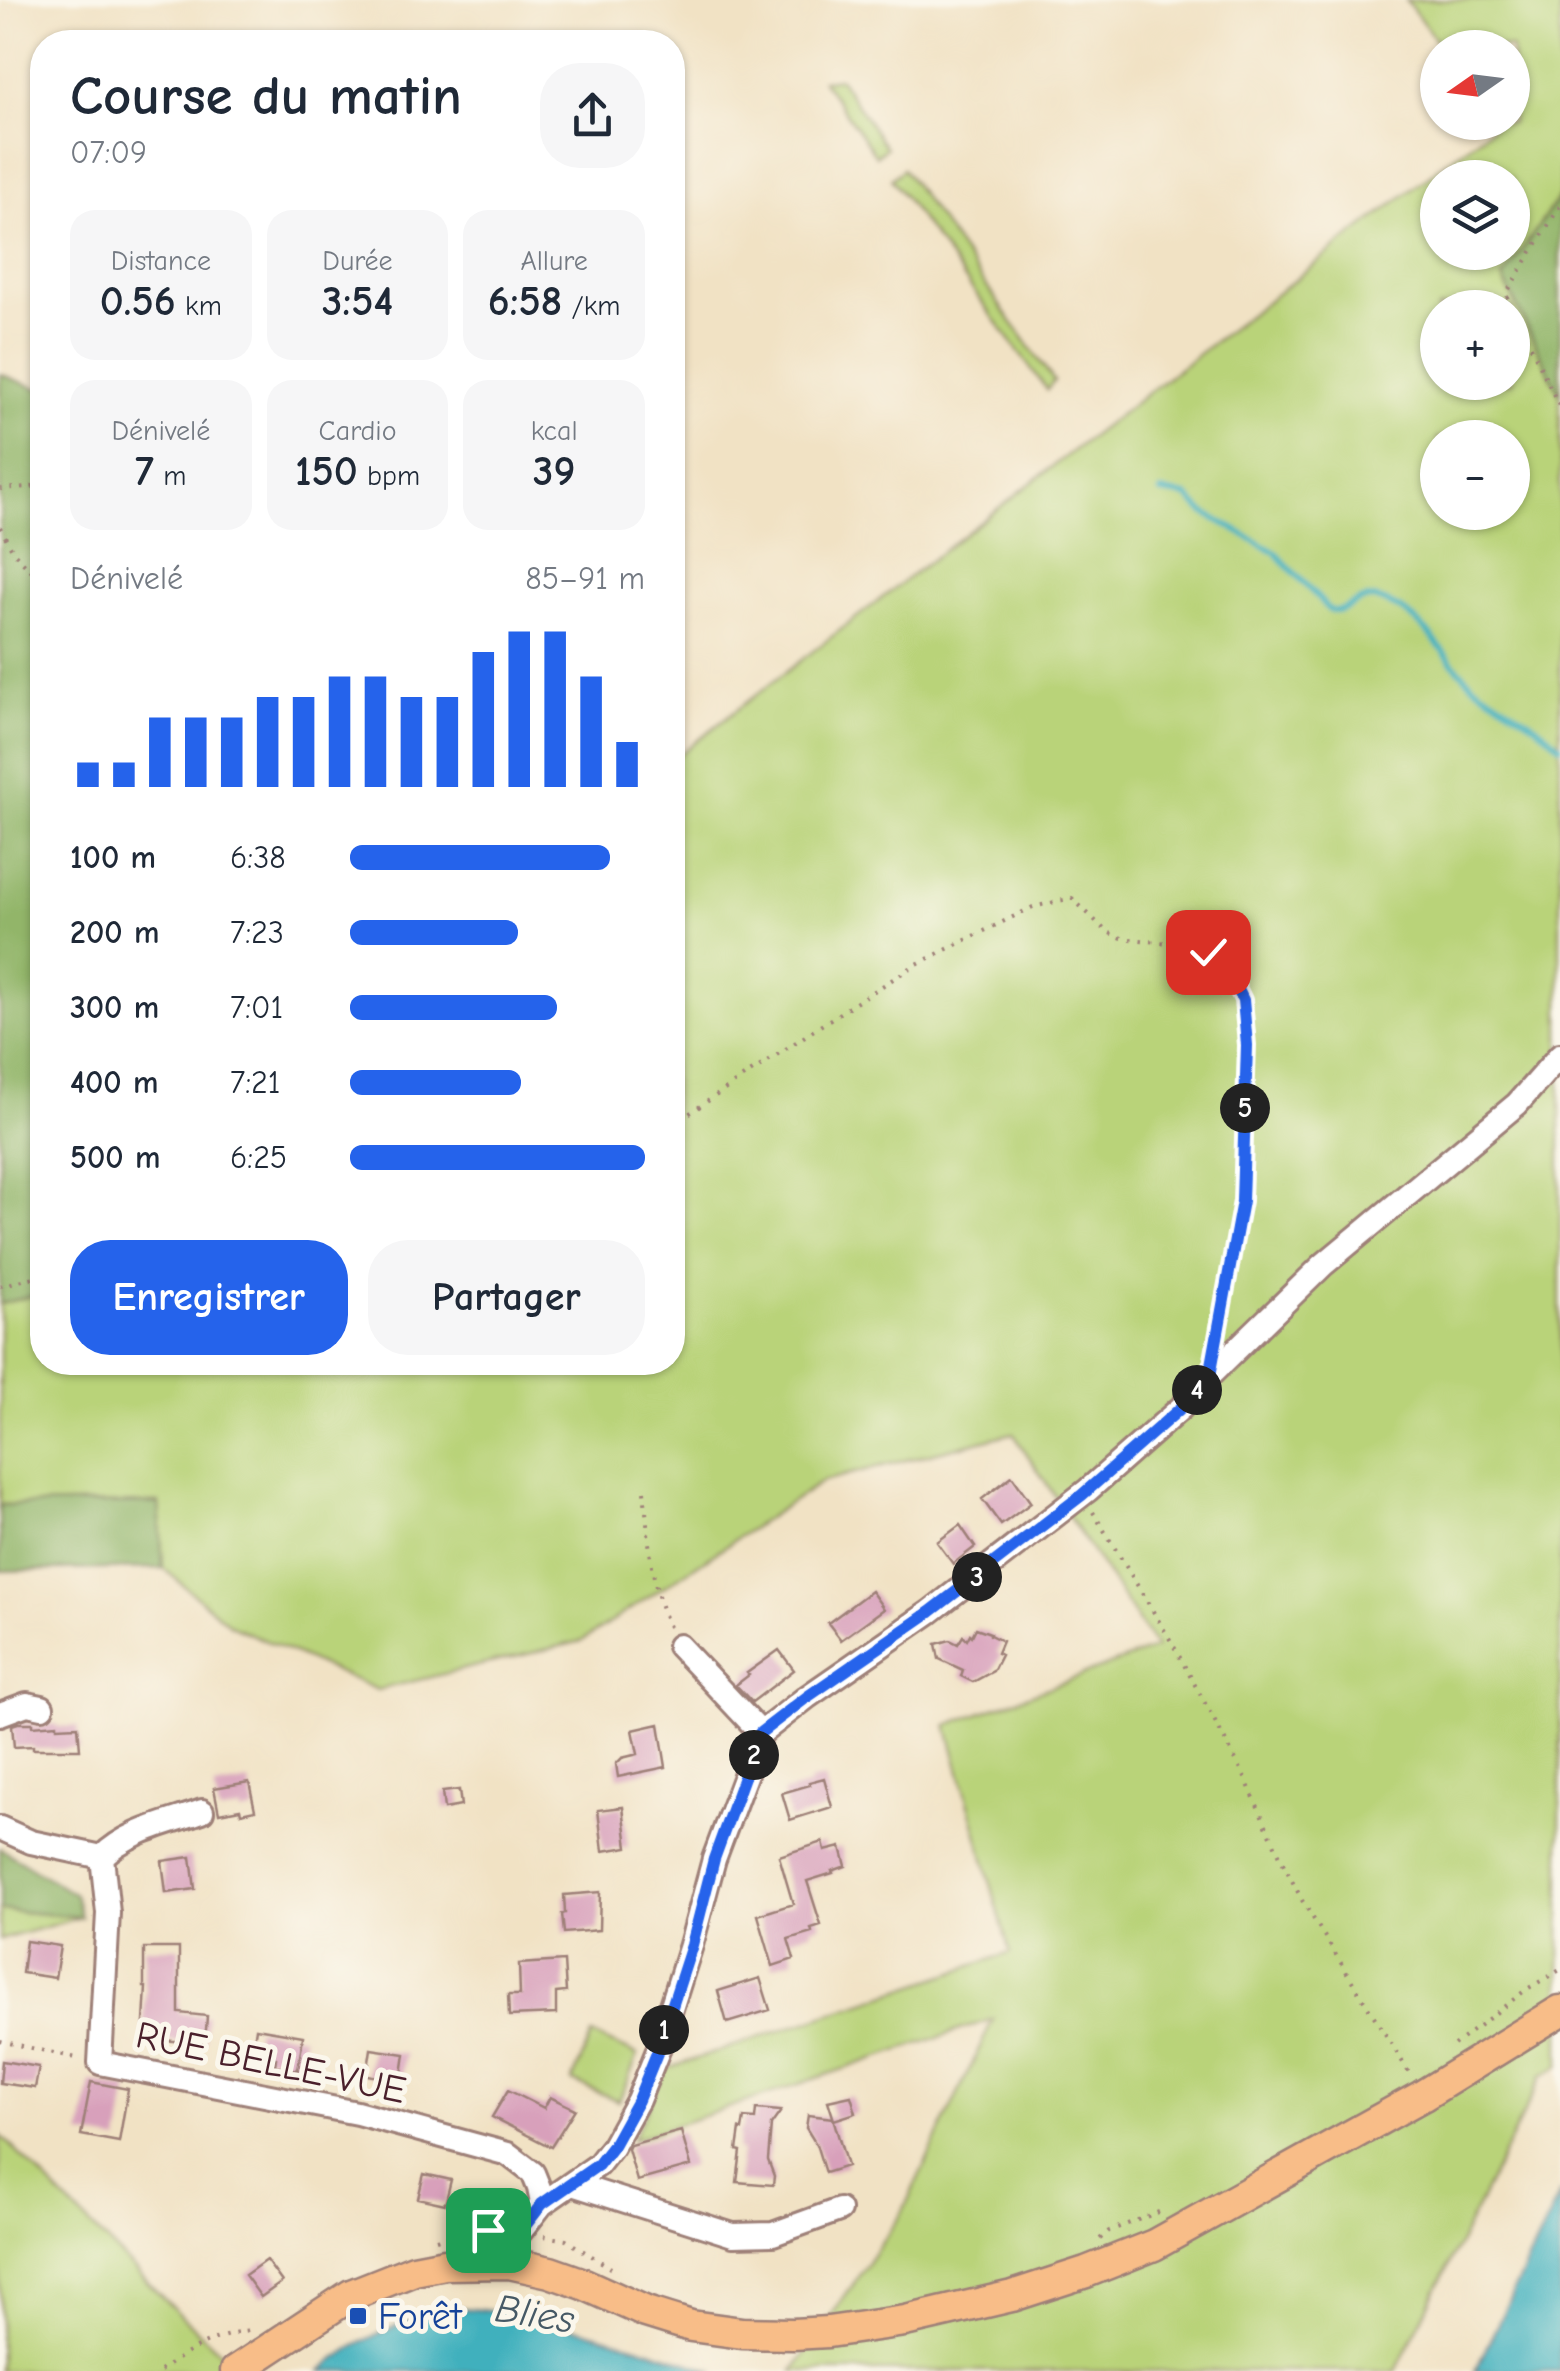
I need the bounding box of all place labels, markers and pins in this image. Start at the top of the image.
pin [1166,910,1251,995]
pin: 5 [1220,1083,1270,1133]
pin: 4 [1172,1365,1222,1415]
pin: 3 [952,1552,1002,1602]
pin: 2 [729,1730,779,1780]
pin: 1 [639,2005,689,2055]
pin [446,2188,531,2273]
place label: Forêt [378,2295,463,2339]
marker: Forêt [347,2305,369,2327]

